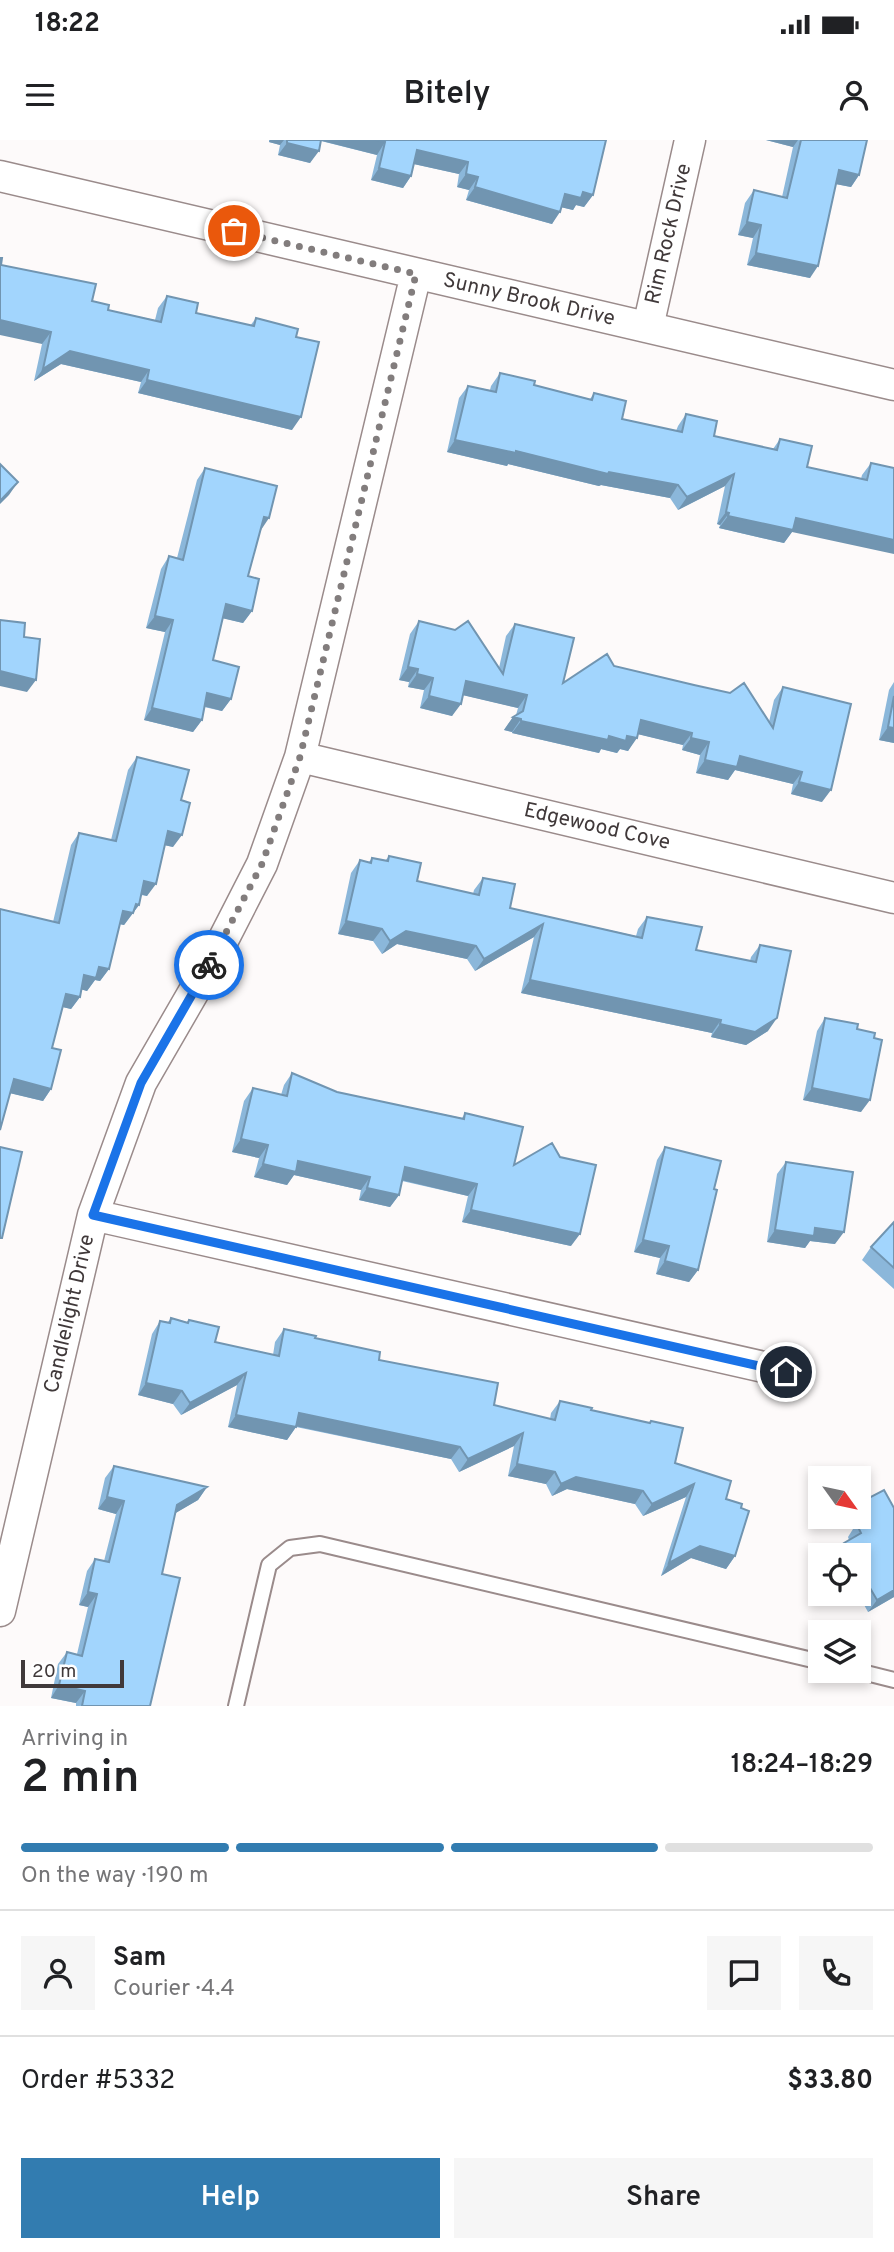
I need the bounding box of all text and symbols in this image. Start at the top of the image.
text: 18:22 [35,8,100,41]
text: Bitely [403,75,491,115]
icon: menu [21,76,59,114]
icon: person [835,76,873,114]
street label: Rim Rock Drive [640,161,698,307]
pin [204,201,264,261]
icon: bag [215,212,253,250]
street label: Sunny Brook Drive [440,267,618,333]
street label: Edgewood Cove [521,797,673,857]
courier [174,930,244,1000]
icon: bike [190,946,228,984]
street label: Candlelight Drive [39,1232,101,1396]
pin [756,1342,816,1402]
icon: home [767,1353,805,1391]
north arrow [808,1466,872,1530]
map controls [808,1466,871,1683]
button: locate [808,1543,871,1606]
button: layers [808,1620,871,1683]
scale bar [21,1657,124,1689]
text: 20 m [32,1660,76,1684]
text: Arriving in [21,1725,128,1754]
text: 18:24–18:29 [731,1749,873,1782]
text: 2 min [21,1750,140,1809]
text: On the way · 190 m [21,1862,209,1891]
button: person [21,1936,95,2010]
button: chat [707,1936,781,2010]
button: phone [799,1936,873,2010]
text: Sam [113,1942,166,1975]
text: Courier · 4.4 [113,1975,235,2004]
text: Order #5332 [21,2065,175,2098]
text: $33.80 [787,2065,873,2098]
button: Help [21,2158,440,2238]
button: Share [454,2158,873,2238]

